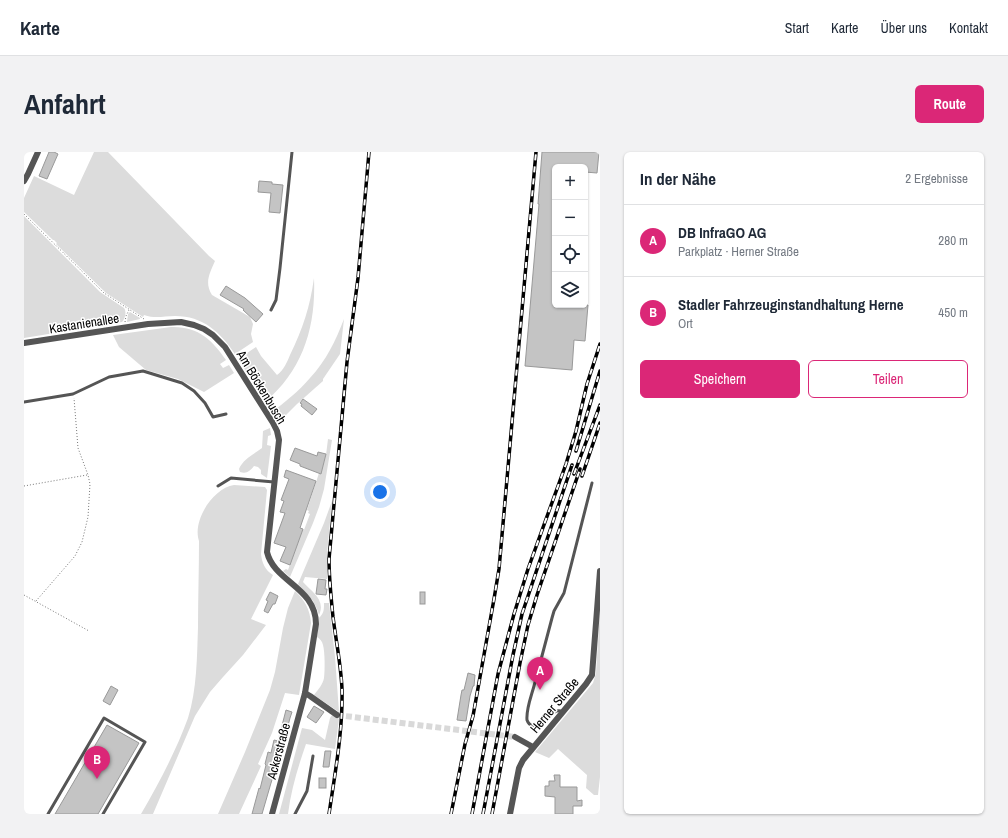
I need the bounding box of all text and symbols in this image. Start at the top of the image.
text: Karte [20,15,60,41]
text: Start [785,19,809,37]
text: Karte [831,19,858,37]
text: Über uns [880,19,927,37]
text: Kontakt [949,19,988,37]
text: Anfahrt [24,85,106,123]
button: Route [915,85,984,123]
map controls [552,164,588,308]
button: + [552,164,588,200]
text: In der Nähe [640,167,716,190]
text: 2 Ergebnisse [905,170,968,187]
button: − [552,200,588,236]
text: DB InfraGO AG [678,222,766,243]
text: A [649,232,657,249]
text: 280 m [938,232,968,249]
button: locate [552,236,588,272]
text: Parkplatz · Herner Straße [678,243,799,260]
button: layers [552,272,588,308]
text: Stadler Fahrzeuginstandhaltung Herne [678,294,904,315]
text: B [649,304,657,321]
text: 450 m [938,304,968,321]
street label: Kastanienallee [48,310,120,337]
text: Ort [678,315,693,332]
street label: Am Böckenbusch [232,346,290,427]
button: Speichern [640,360,800,398]
button: Teilen [808,360,968,398]
your location [370,482,390,502]
pin: A [527,657,553,690]
street label: Herner Straße [526,674,583,737]
street label: Ackerstraße [263,721,294,782]
pin: B [84,746,110,779]

